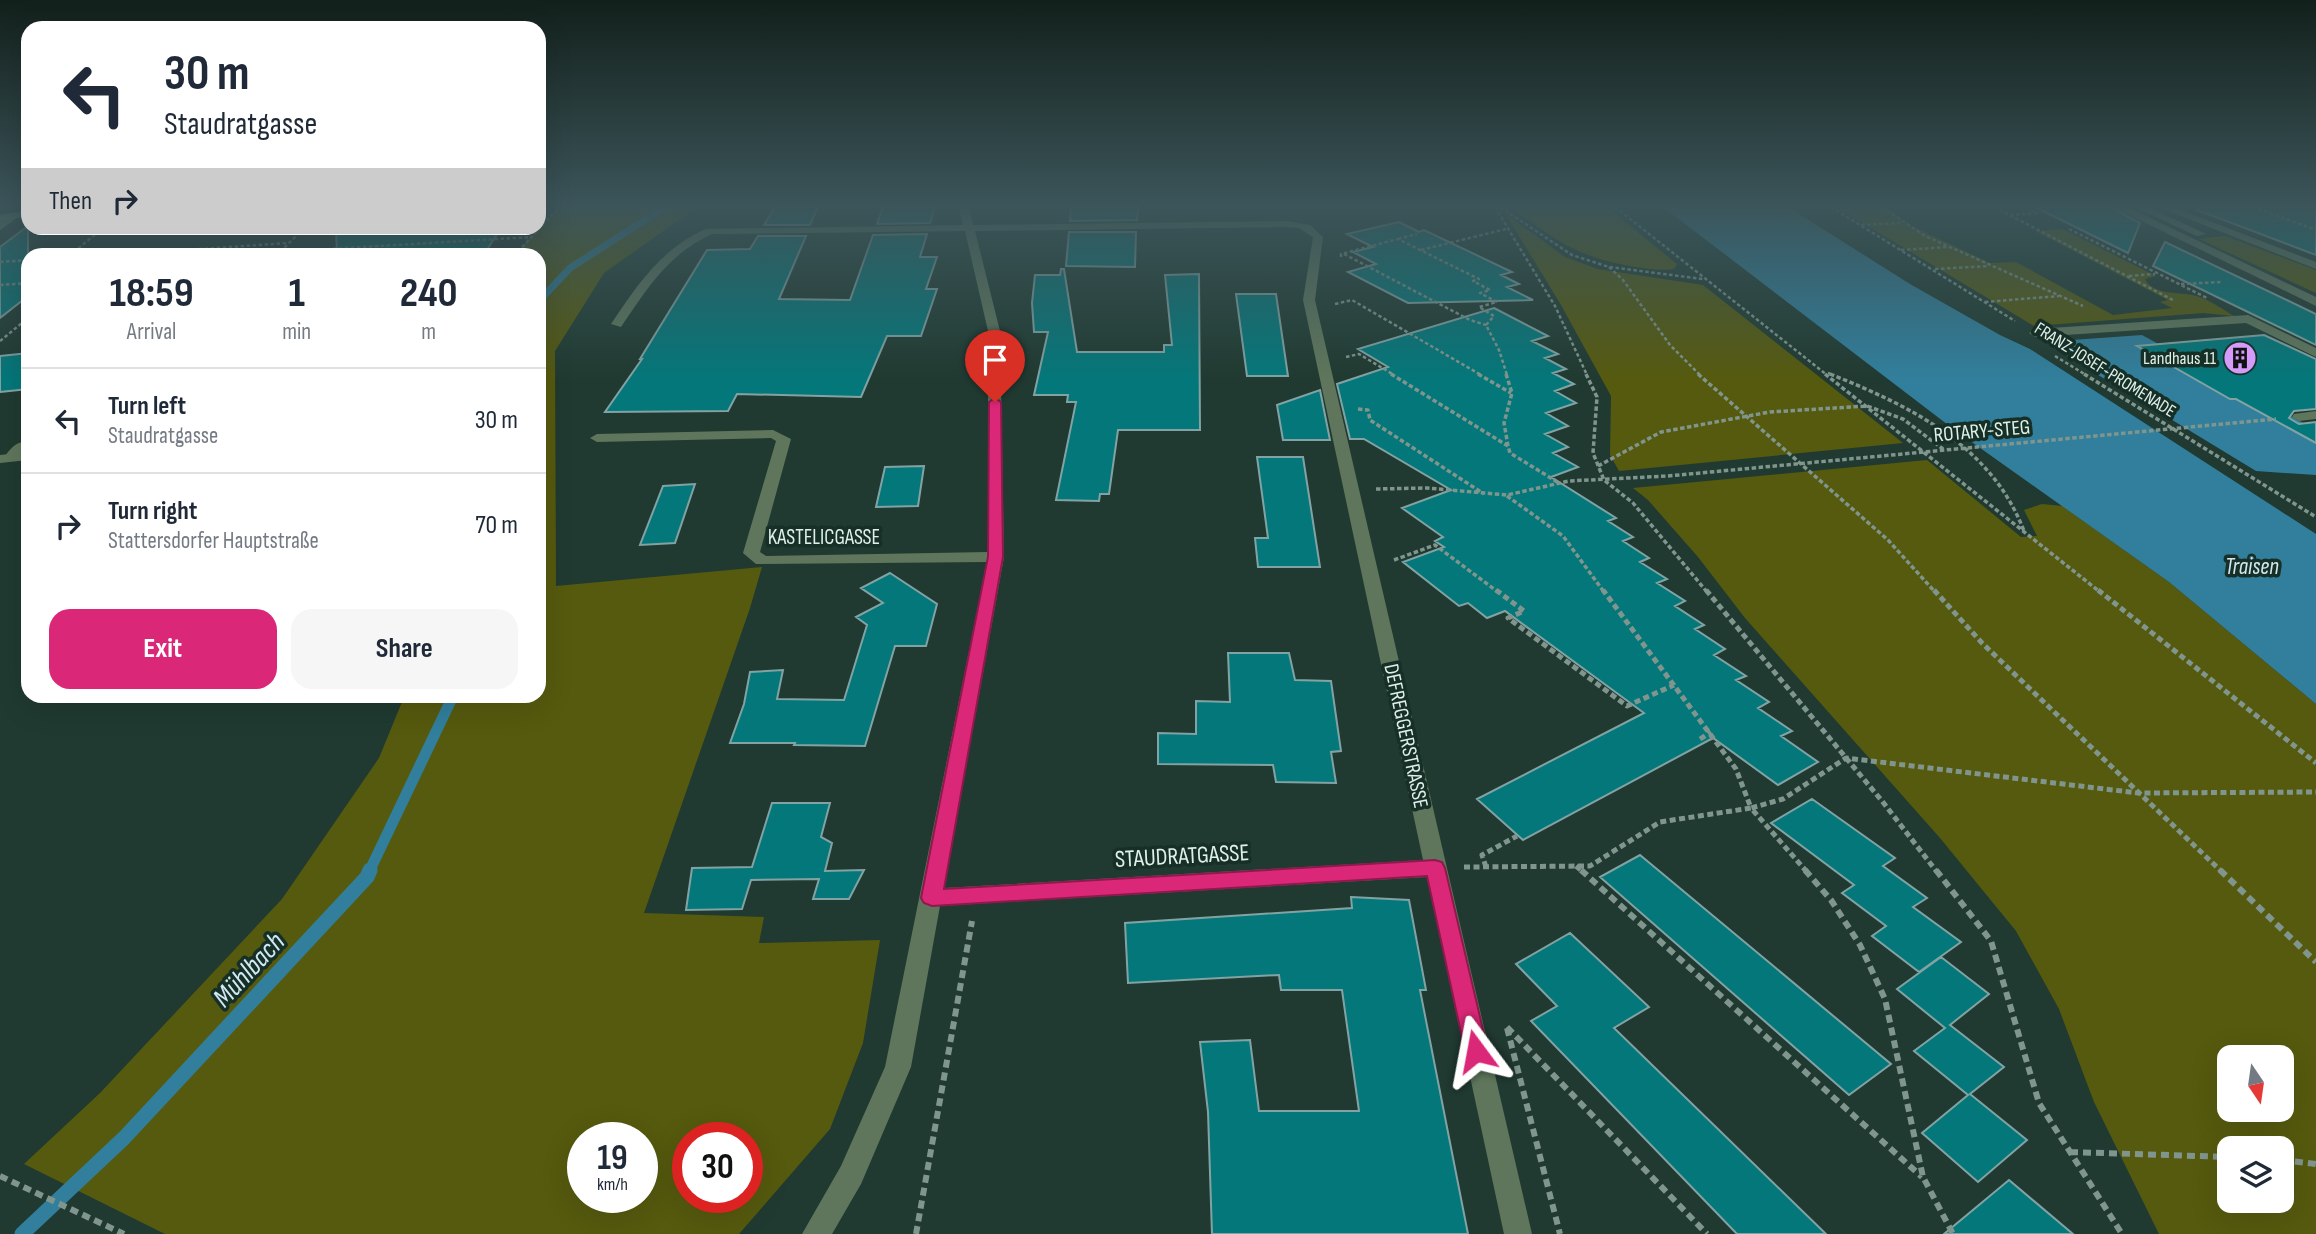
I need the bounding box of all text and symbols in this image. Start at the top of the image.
text: 30 m [164,45,249,104]
icon: left [49,49,140,140]
text: Staudratgasse [164,105,317,144]
icon: right [106,182,144,220]
text: Then [49,186,92,217]
text: 18:59 [110,268,194,319]
text: 1 [288,268,305,319]
text: 240 [400,268,457,319]
text: Arrival [127,318,176,346]
text: min [282,318,311,346]
text: m [421,318,436,346]
street label: FRANZ-JOSEF-PROMENADE [2030,318,2180,422]
pin [965,330,1025,402]
building icon: Landhaus 11 [2221,339,2259,377]
icon: arrive [976,341,1014,379]
place label: Landhaus 11 [2143,348,2217,369]
text: Turn left [108,391,186,422]
icon: left [49,402,87,440]
text: 30 m [475,405,518,436]
street label: ROTARY-STEG [1933,414,2031,448]
text: Staudratgasse [108,422,218,450]
text: Turn right [108,496,197,527]
icon: right [49,507,87,545]
text: 70 m [475,510,518,541]
street label: KASTELICGASSE [768,525,880,550]
text: Stattersdorfer Hauptstraße [108,527,319,555]
water label: Traisen [2225,553,2279,581]
button: Exit [49,609,277,689]
button: Share [291,609,518,689]
street label: DEFREGGERSTRASSE [1378,662,1434,810]
street label: STAUDRATGASSE [1114,838,1250,874]
water label: Mühlbach [206,926,292,1014]
position arrow [1439,1014,1513,1088]
north arrow [2217,1045,2294,1122]
map controls [2217,1045,2294,1213]
speed limit sign: 30 [672,1122,763,1213]
button: layers [2217,1136,2294,1213]
text: 19 [597,1137,628,1180]
text: km/h [597,1174,628,1195]

